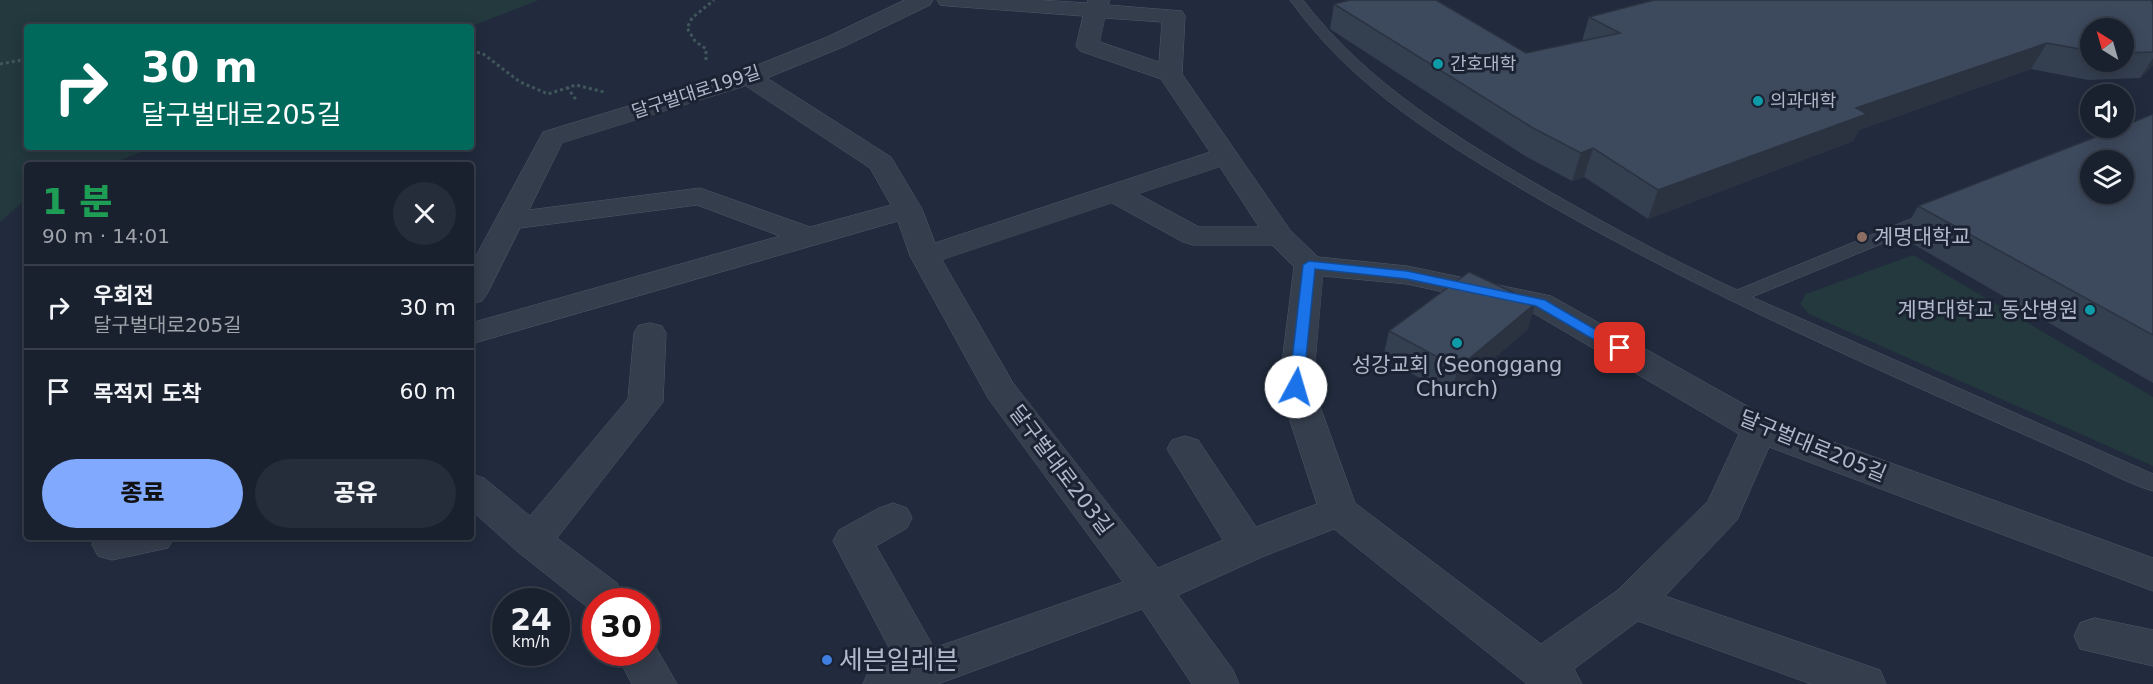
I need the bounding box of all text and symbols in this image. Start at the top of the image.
north arrow [2080,18,2134,72]
map controls [2080,18,2134,204]
text: 30 m [141,43,258,92]
icon: right [42,48,120,126]
place label: 간호대학 [1450,53,1516,74]
marker: 간호대학 [1431,57,1445,71]
street label: 달구벌대로199길 [629,61,763,122]
button: sound [2080,84,2134,138]
place label: 의과대학 [1770,90,1836,111]
marker: 의과대학 [1751,94,1765,108]
text: 달구벌대로205길 [141,99,342,130]
button: layers [2080,150,2134,204]
text: 1 분 [42,181,113,222]
button: close [393,182,456,245]
text: 90 m · 14:01 [42,224,170,248]
place label: 계명대학교 [1874,225,1971,249]
marker: 계명대학교 [1855,230,1869,244]
text: 우회전 [93,283,154,308]
icon: right [42,291,75,324]
text: 30 m [400,295,456,320]
place label: 계명대학교 동산병원 [1897,298,2078,322]
marker: 계명대학교 동산병원 [2083,303,2097,317]
text: 달구벌대로205길 [93,313,242,337]
pin [1594,322,1645,373]
icon: arrive [1603,331,1636,364]
marker: 성강교회 (Seonggang Church) [1450,336,1464,350]
place label: 성강교회 (Seonggang Church) [1352,353,1562,401]
position arrow [1264,355,1328,419]
icon: arrive [42,375,75,408]
text: 60 m [400,379,456,404]
text: 목적지 도착 [93,381,202,406]
street label: 달구벌대로203길 [1004,400,1118,540]
street label: 달구벌대로205길 [1736,406,1890,486]
button: 종료 [42,459,243,528]
button: 공유 [255,459,456,528]
speed limit sign: 30 [582,588,660,666]
text: 24 [510,602,552,637]
text: km/h [512,633,550,651]
place label: 세븐일레븐 [839,645,959,675]
marker: 세븐일레븐 [820,653,834,667]

